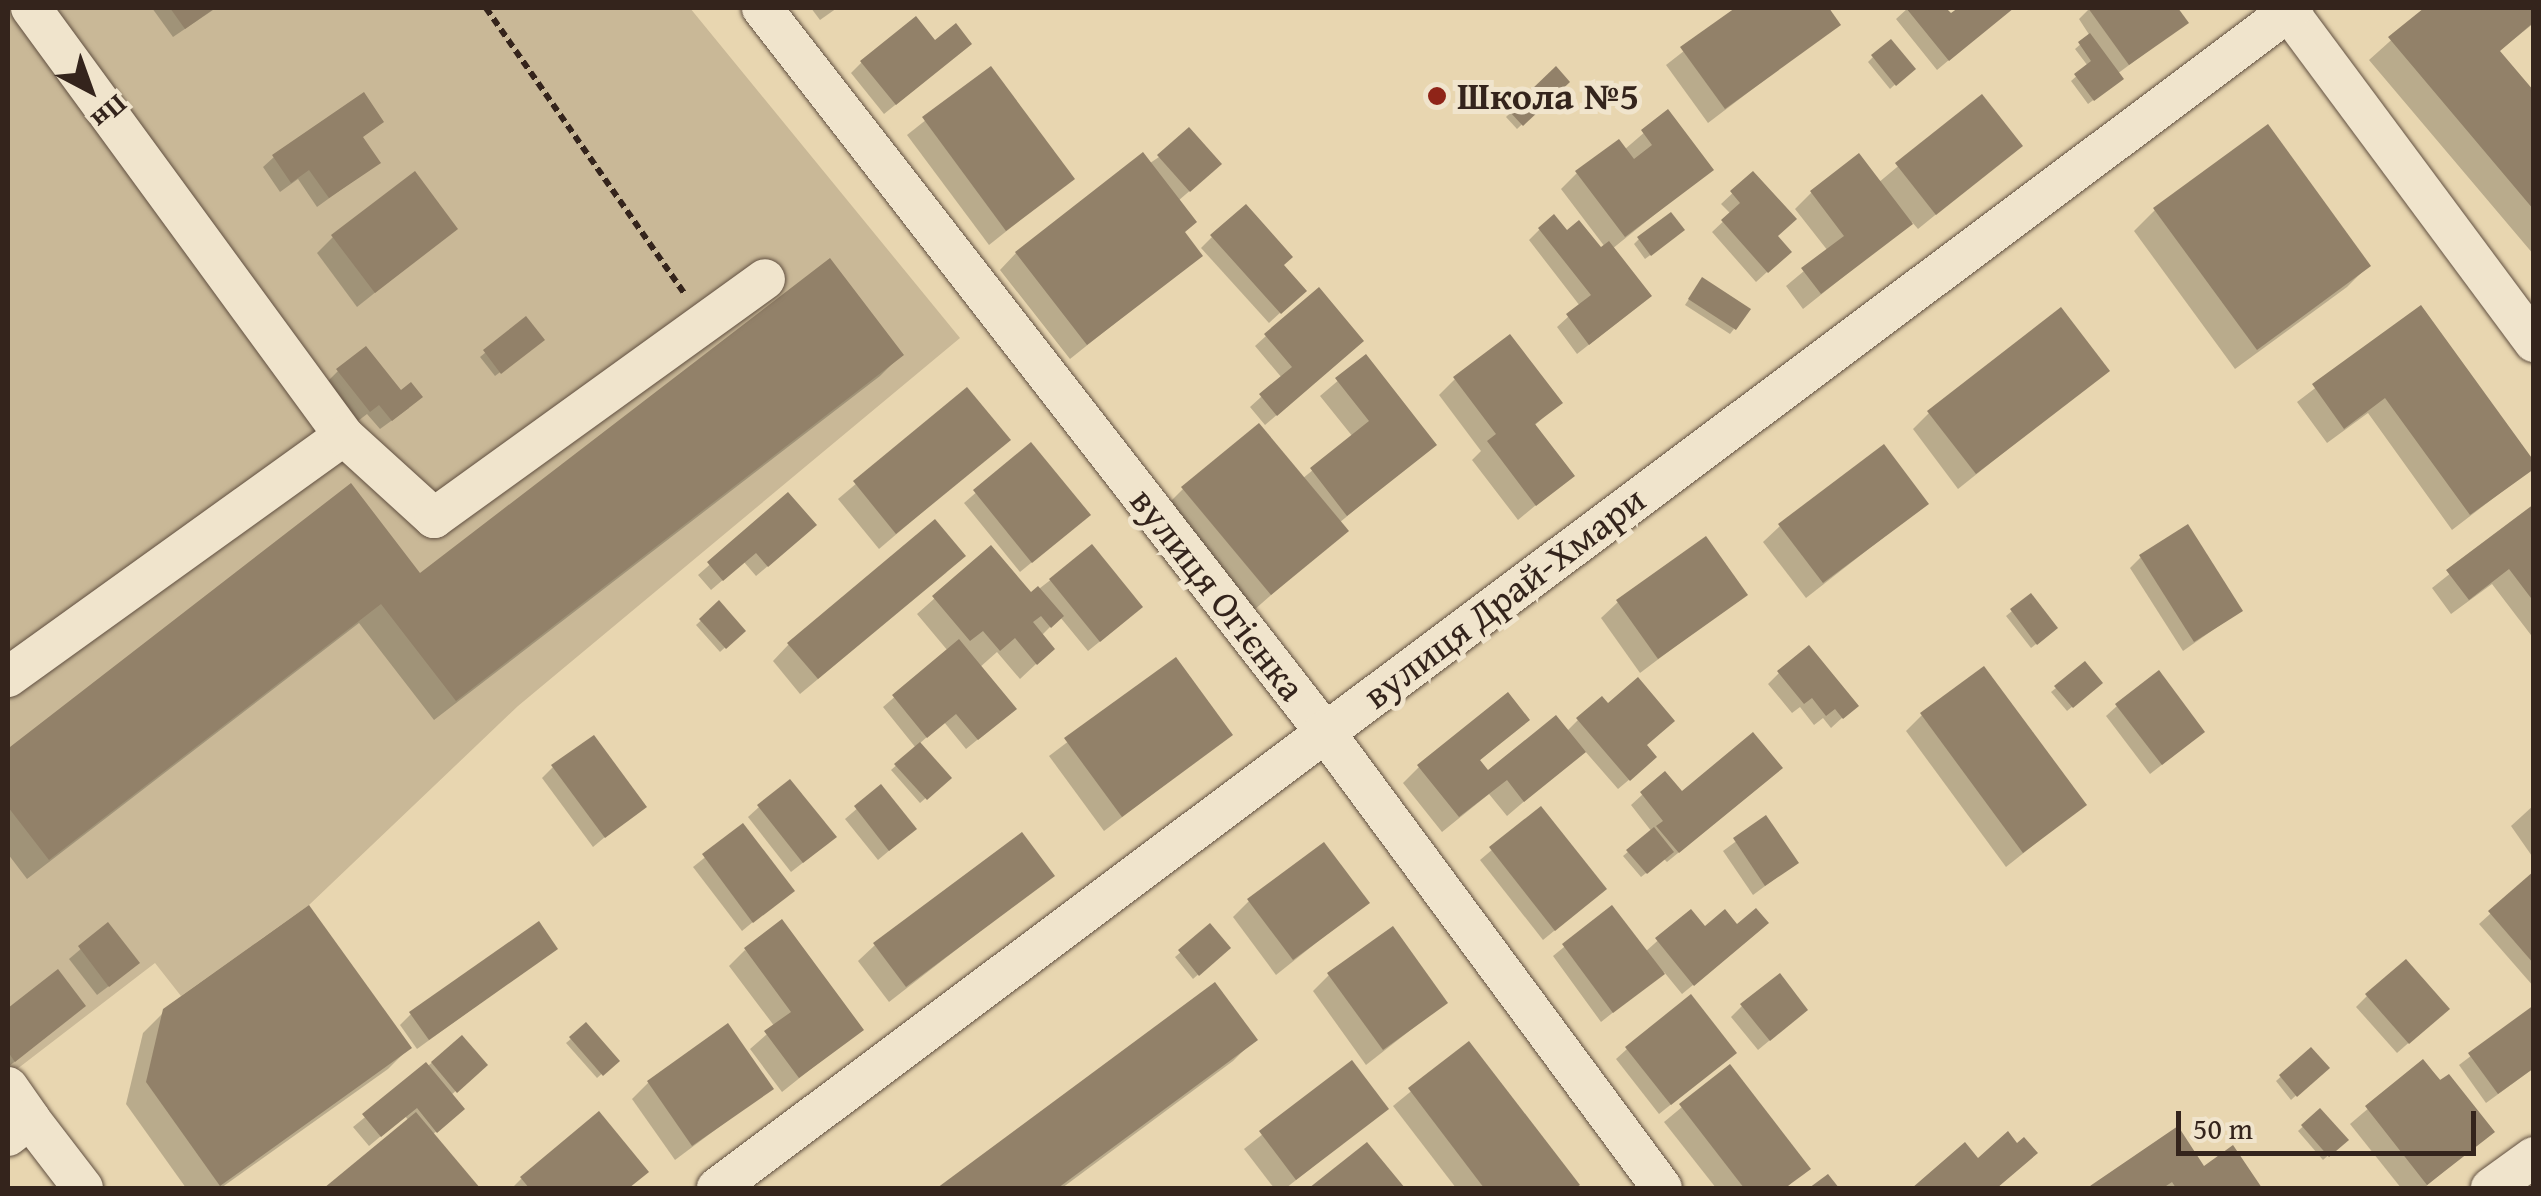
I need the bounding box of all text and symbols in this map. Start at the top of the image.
north arrow [40,40,140,140]
place label: Школа №5 [1457,73,1639,119]
marker: Школа №5 [1426,85,1448,107]
text: Пн [83,86,137,140]
street label: вулиця Драй-Хмари [1354,476,1654,718]
street label: вулиця Огієнка [1121,479,1315,709]
scale bar [2181,1091,2481,1153]
text: 50 m [2193,1106,2253,1150]

